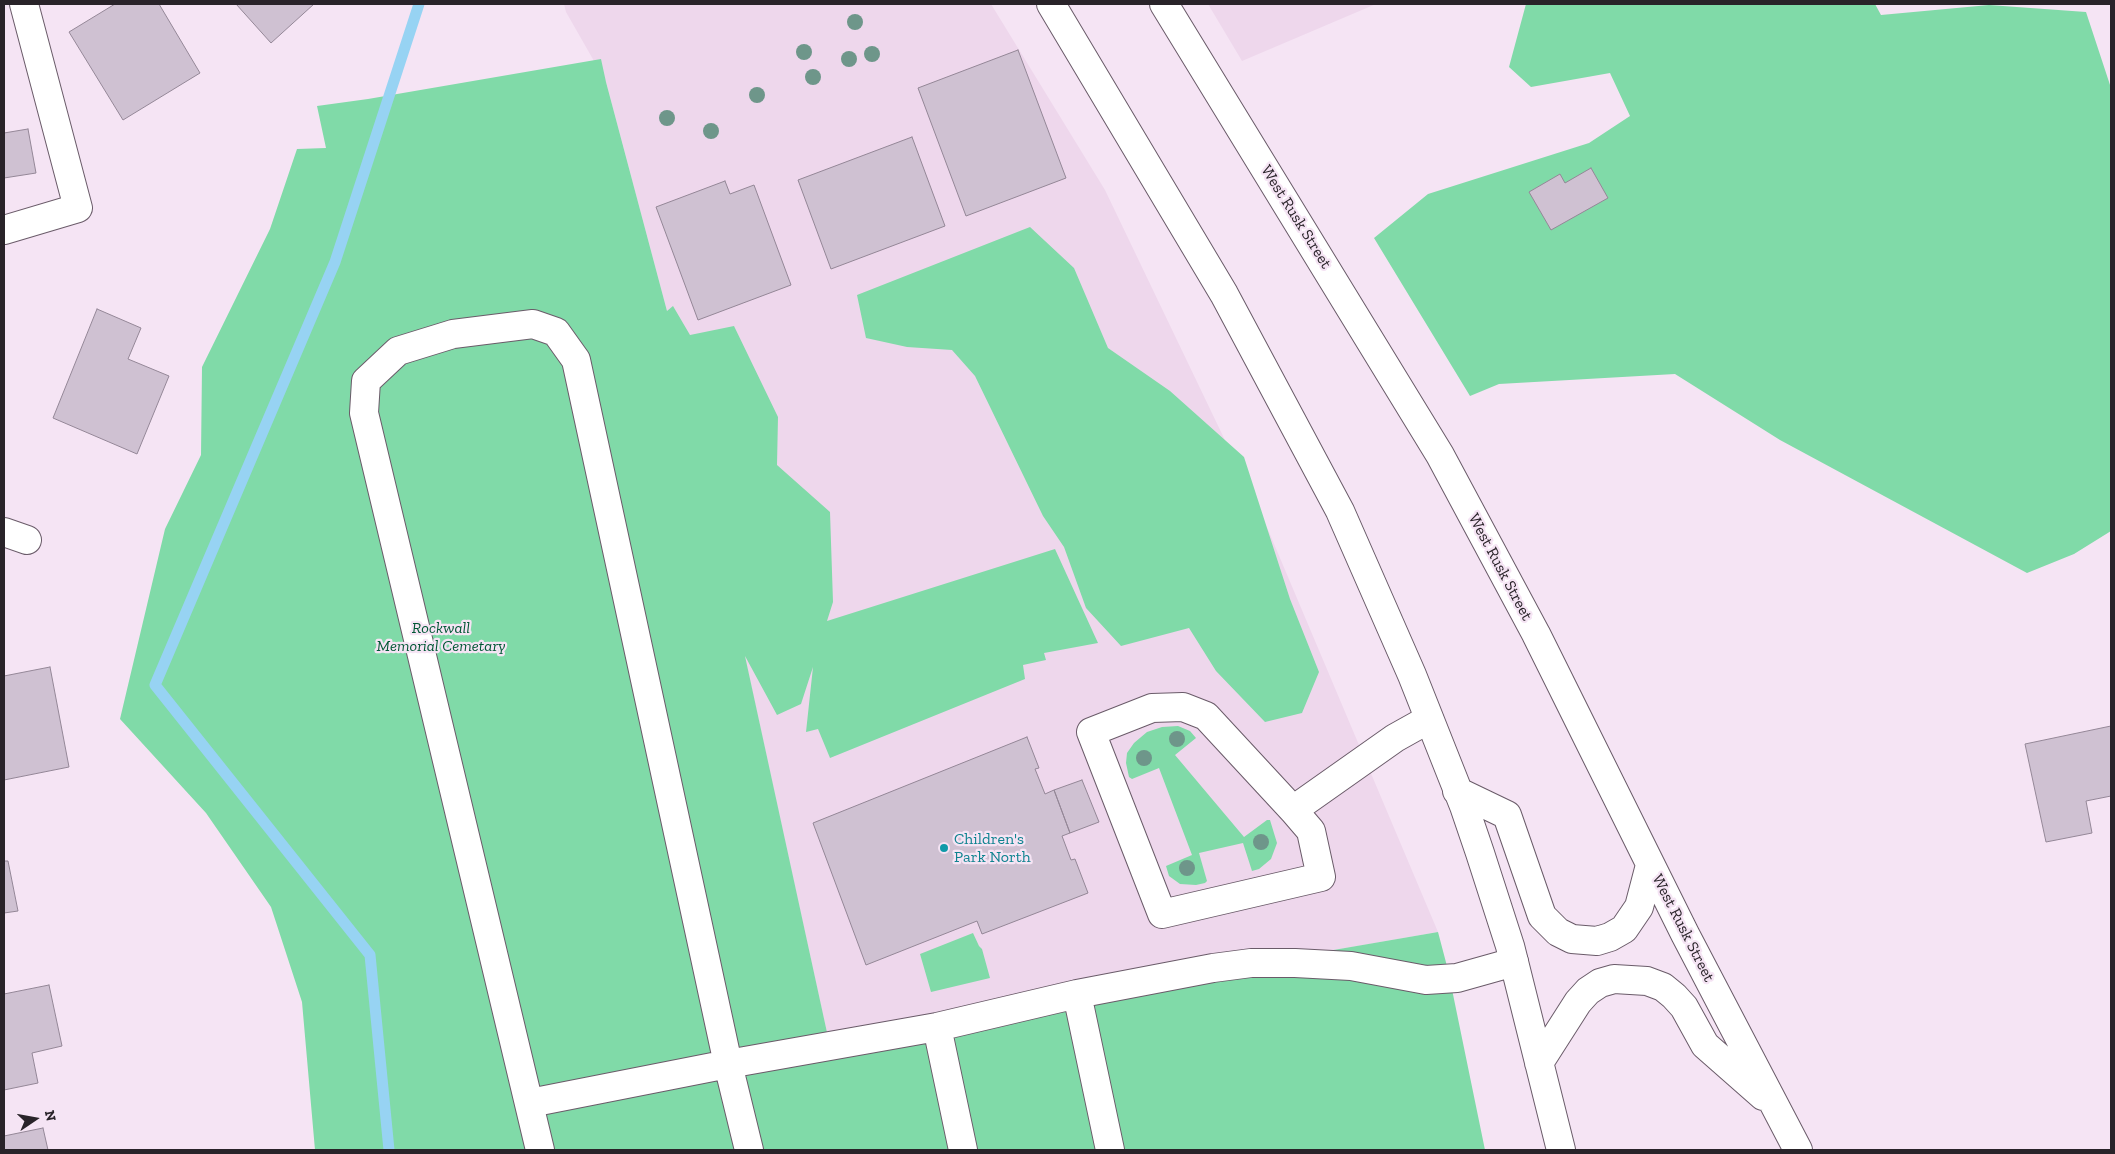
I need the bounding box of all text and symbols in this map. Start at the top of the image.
street label: West Rusk Street [1257,162,1335,272]
street label: West Rusk Street [1464,510,1536,624]
park label: Rockwall Memorial Cemetary [377,618,505,656]
place label: Children's Park North [954,829,1031,867]
marker: Children's Park North [938,842,950,854]
street label: West Rusk Street [1648,871,1718,985]
north arrow [10,1094,60,1144]
text: N [41,1109,60,1123]

